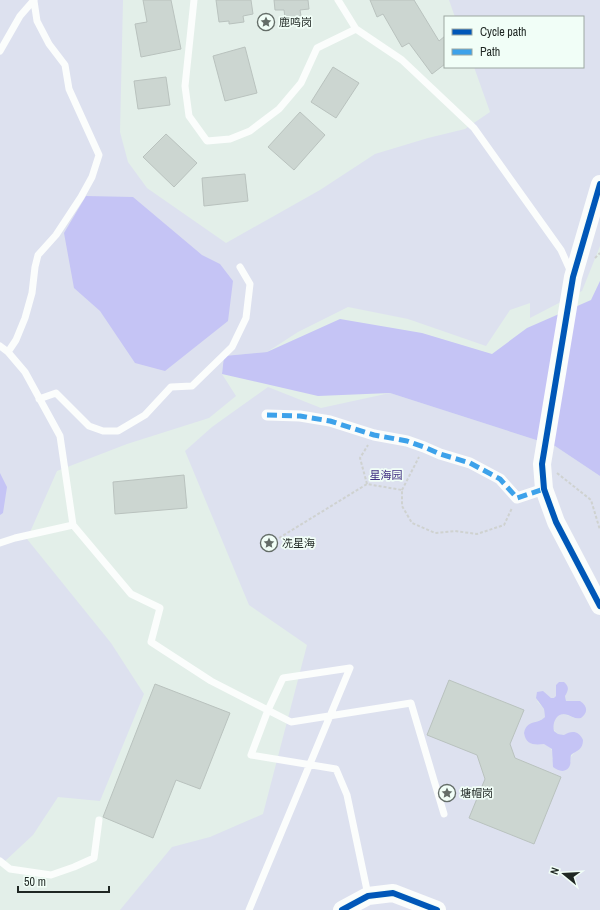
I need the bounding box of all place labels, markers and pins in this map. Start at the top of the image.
place icon: 鹿鸣岗 [256,12,276,32]
place label: 鹿鸣岗 [279,15,312,29]
place icon: 冼星海 [259,533,279,553]
place label: 冼星海 [282,536,315,550]
place icon: 塘帽岗 [437,783,457,803]
place label: 塘帽岗 [460,786,493,800]

